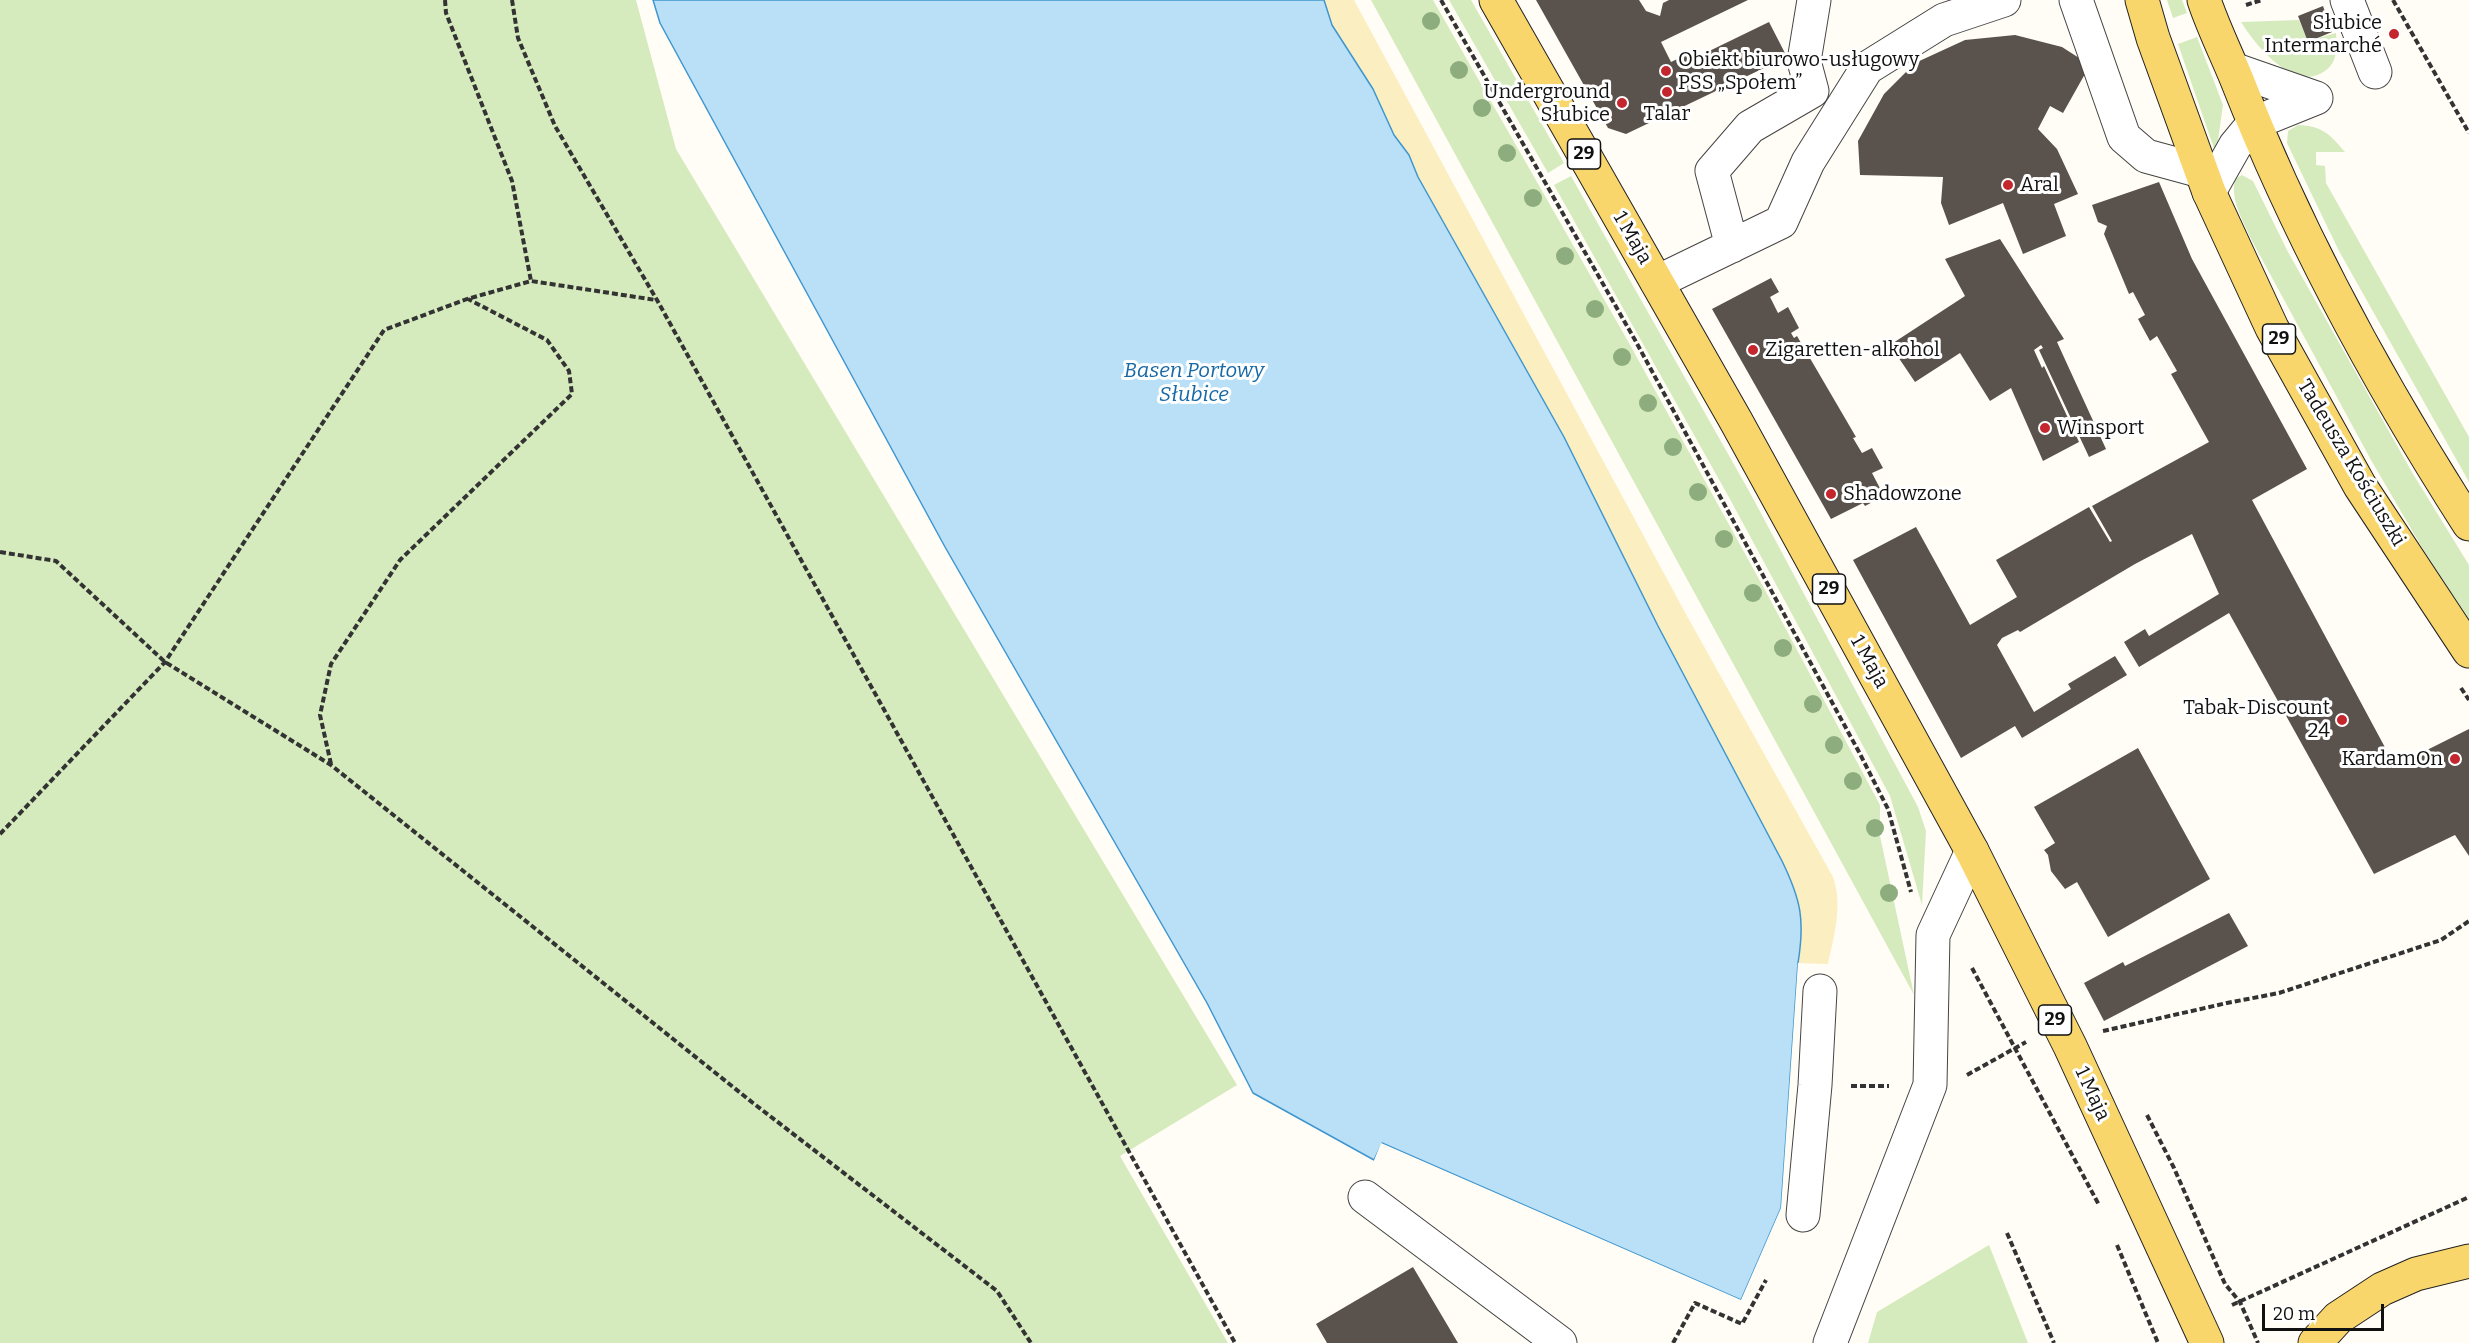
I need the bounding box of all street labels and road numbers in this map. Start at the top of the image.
road number: 29 [1568,139,1600,169]
street label: 1 Maja [1607,207,1657,269]
road number: 29 [2262,324,2296,354]
street label: Tadeusza Kościuszki [2292,375,2410,551]
road number: 29 [1812,574,1846,604]
street label: 1 Maja [1845,631,1893,693]
road number: 29 [2038,1005,2072,1035]
street label: 1 Maja [2069,1063,2115,1125]

